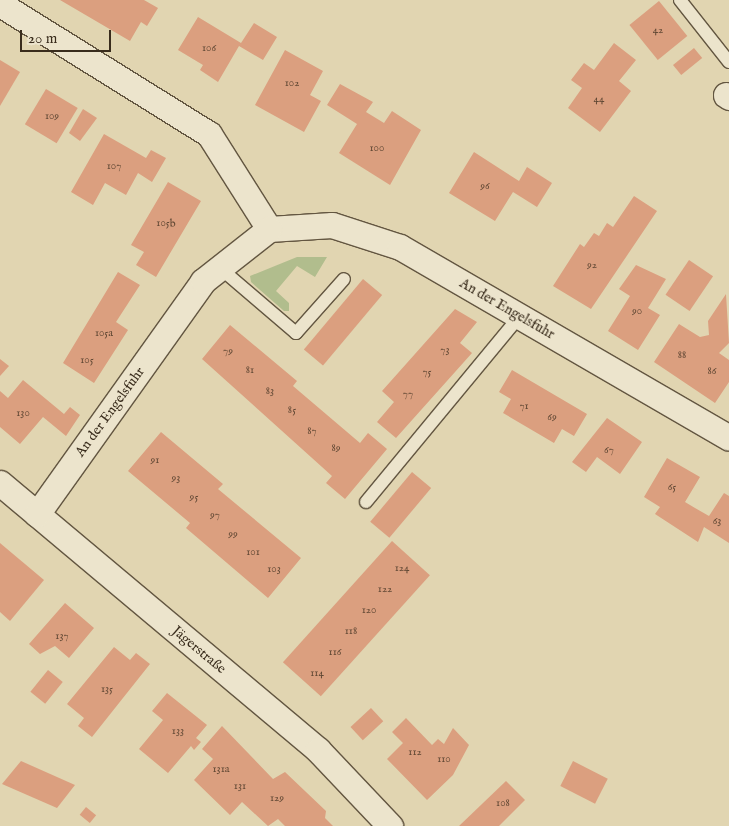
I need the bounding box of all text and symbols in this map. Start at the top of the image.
scale bar [22,20,114,52]
house number: 42 [653,23,663,37]
text: 20 m [28,29,57,48]
house number: 106 [202,41,216,55]
house number: 102 [285,76,299,90]
house number: 44 [594,92,604,106]
house number: 109 [45,109,59,123]
house number: 100 [370,141,384,155]
house number: 107 [107,159,121,173]
house number: 96 [480,179,490,193]
house number: 105b [156,216,176,230]
house number: 92 [587,258,597,272]
street label: An der Engelsfuhr [456,275,558,343]
house number: 90 [632,304,642,318]
house number: 105a [95,326,113,340]
house number: 73 [440,343,450,357]
house number: 79 [223,344,233,358]
house number: 88 [678,348,686,362]
house number: 105 [80,353,94,367]
house number: 81 [246,363,254,377]
street label: An der Engelsfuhr [72,364,148,460]
house number: 86 [708,364,716,378]
house number: 75 [422,365,432,379]
house number: 83 [266,384,274,398]
house number: 77 [403,387,413,401]
house number: 71 [519,399,529,413]
house number: 85 [288,403,296,417]
house number: 130 [16,406,30,420]
house number: 69 [547,410,557,424]
house number: 87 [307,424,317,438]
house number: 89 [331,441,341,455]
house number: 67 [604,443,614,457]
house number: 91 [151,453,159,467]
house number: 93 [172,471,180,485]
house number: 65 [668,480,676,494]
house number: 95 [190,490,198,504]
house number: 97 [210,508,220,522]
house number: 63 [713,514,721,528]
house number: 99 [228,527,238,541]
house number: 101 [246,545,260,559]
house number: 124 [395,561,409,575]
house number: 103 [267,562,281,576]
house number: 122 [378,582,392,596]
house number: 120 [362,603,376,617]
street label: Jägerstraße [169,623,229,677]
house number: 118 [345,624,357,638]
house number: 137 [55,629,69,643]
house number: 116 [329,645,341,659]
house number: 114 [310,666,324,680]
house number: 135 [101,682,113,696]
house number: 133 [172,724,184,738]
house number: 112 [408,745,422,759]
house number: 110 [437,752,451,766]
house number: 131a [212,762,230,776]
house number: 131 [234,779,246,793]
house number: 129 [270,791,284,805]
house number: 108 [496,796,510,810]

